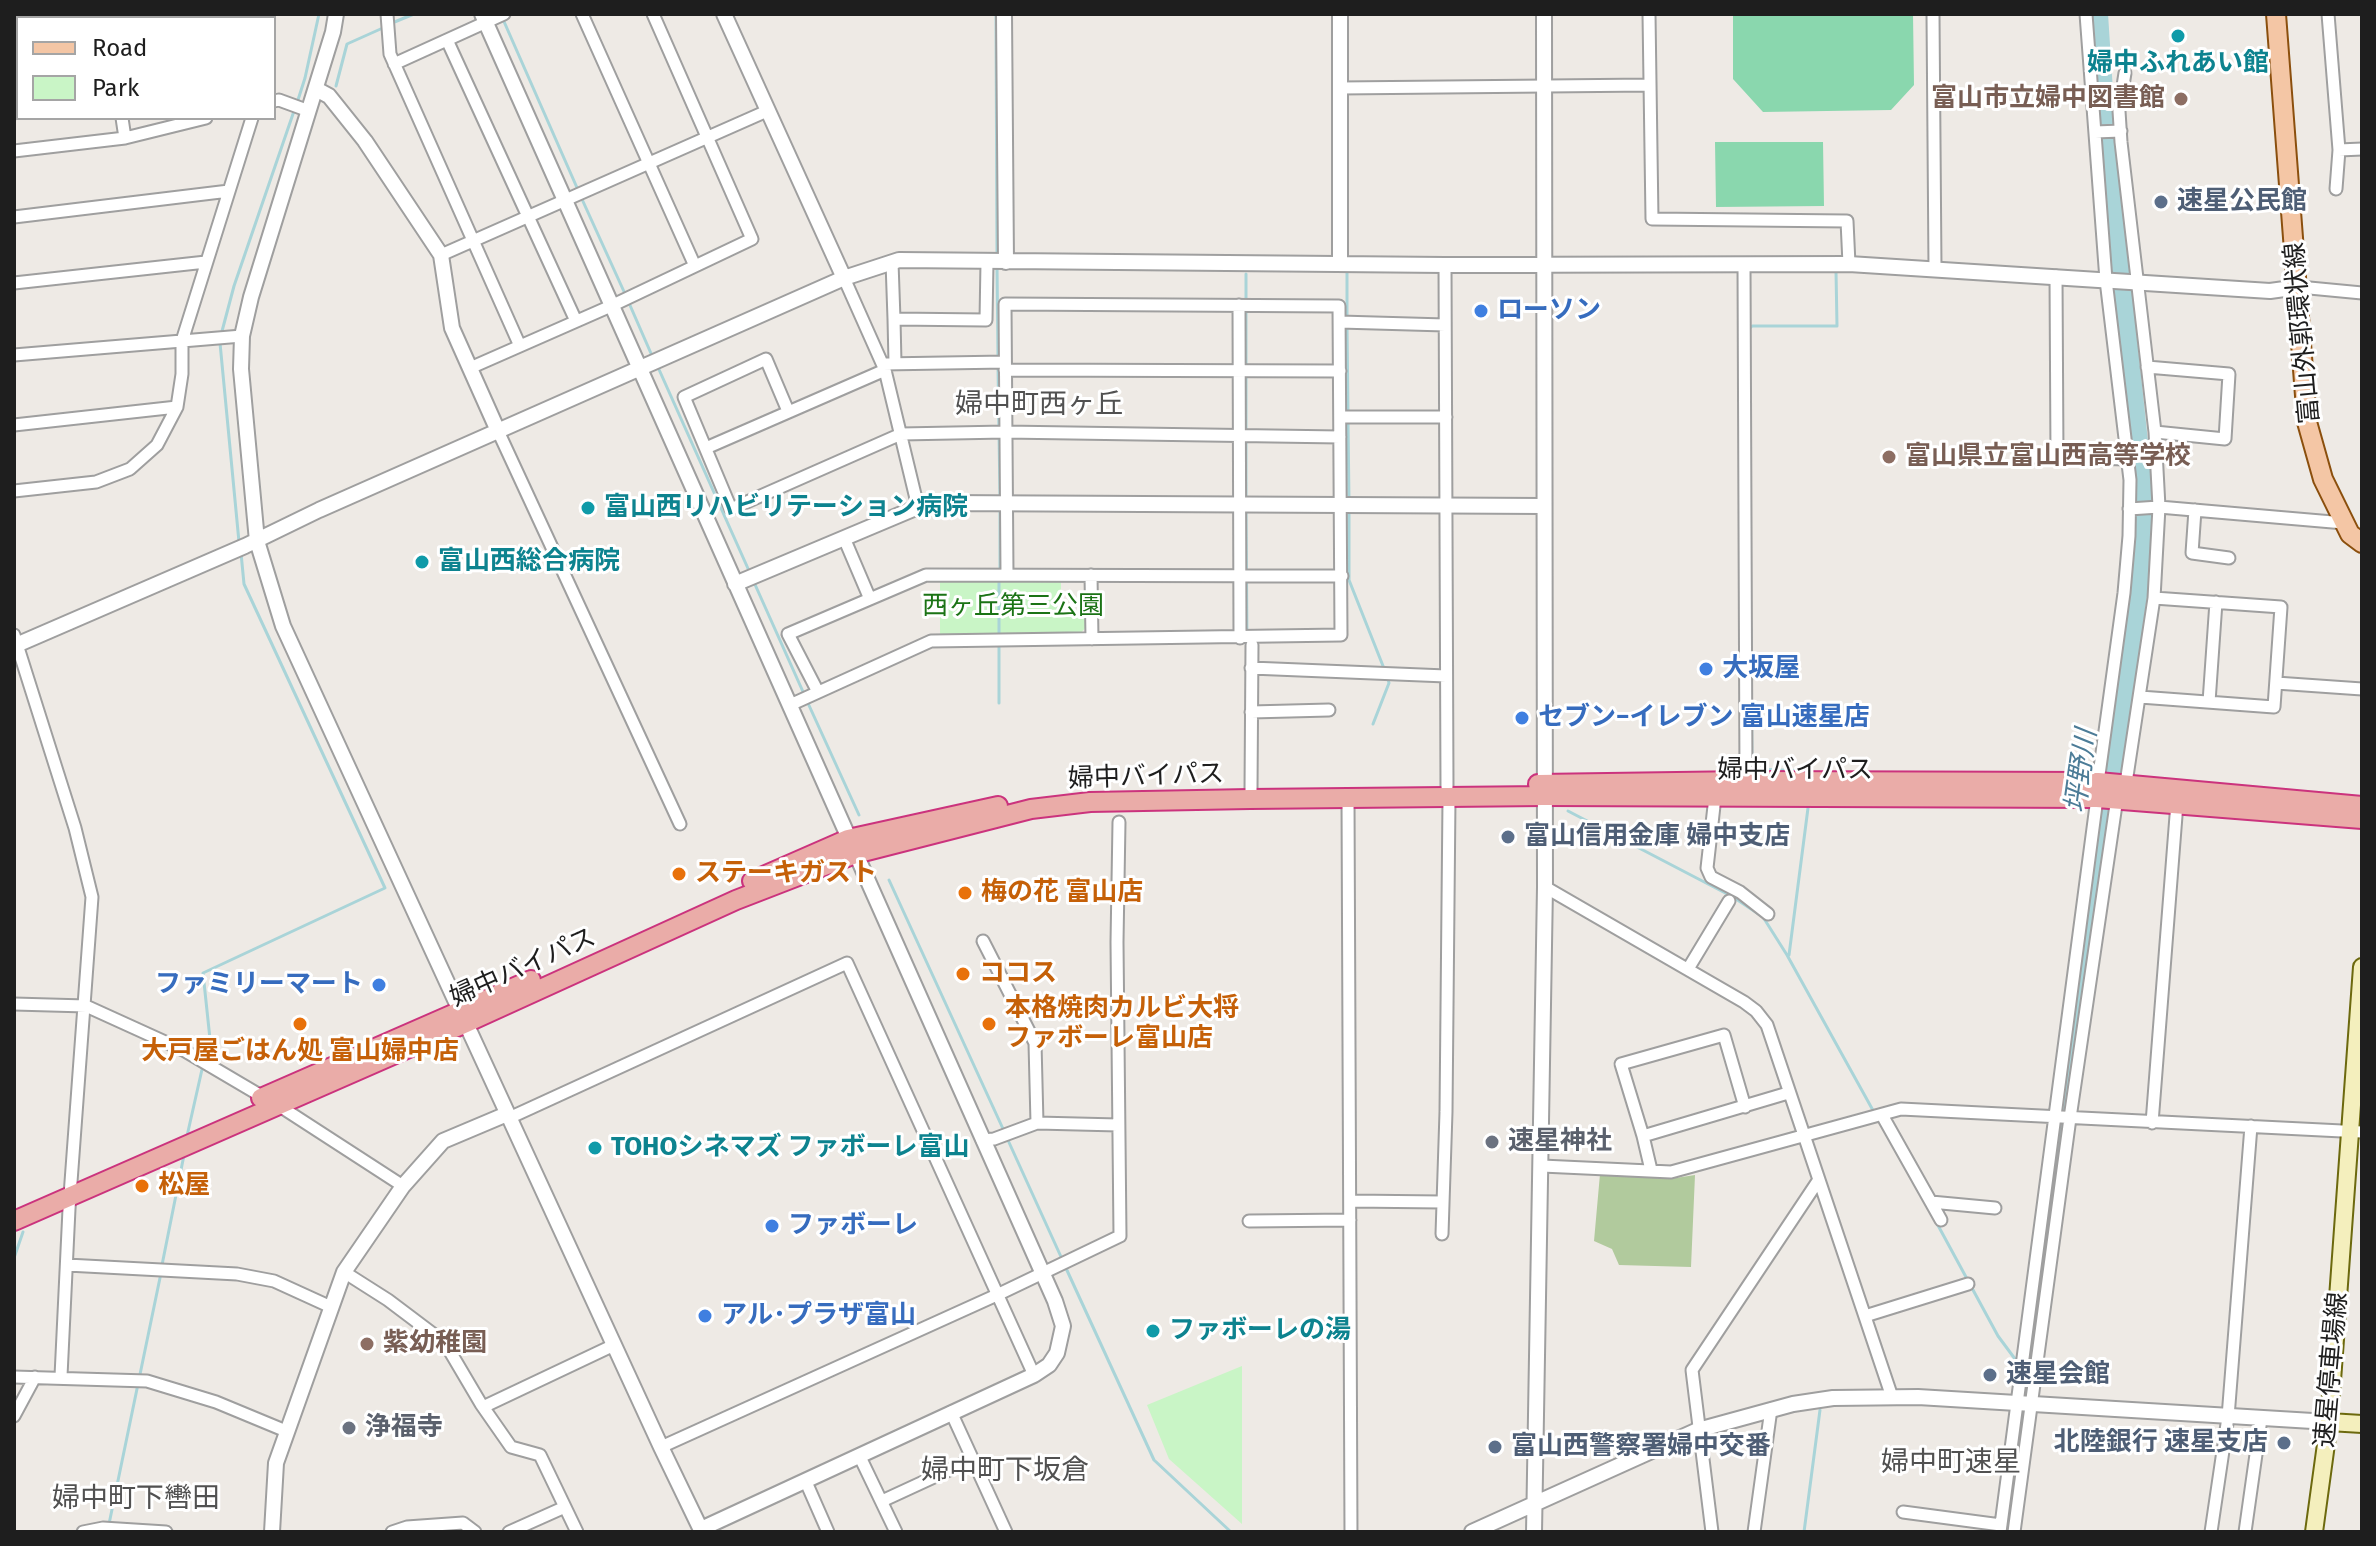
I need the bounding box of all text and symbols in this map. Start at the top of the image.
legend [16,16,276,120]
marker: 婦中ふれあい館 [2169,27,2187,45]
text: Road [92,34,147,62]
place label: 婦中ふれあい館 [2087,48,2269,80]
text: Park [92,74,139,102]
place label: 富山市立婦中図書館 [1931,83,2165,115]
marker: 富山市立婦中図書館 [2172,90,2190,108]
place label: 速星公民館 [2177,186,2307,218]
marker: 速星公民館 [2152,193,2170,211]
street label: 富山外郭環状線 [2280,241,2326,425]
place label: ローソン [1497,295,1601,327]
marker: ローソン [1472,302,1490,320]
district label: 婦中町西ヶ丘 [955,388,1123,422]
place label: 富山県立富山西高等学校 [1905,441,2191,473]
marker: 富山県立富山西高等学校 [1880,448,1898,466]
place label: 富山西リハビリテーション病院 [604,492,968,524]
marker: 富山西リハビリテーション病院 [579,499,597,517]
place label: 富山西総合病院 [438,546,620,578]
marker: 富山西総合病院 [413,553,431,571]
park label: 西ヶ丘第三公園 [922,591,1104,623]
place label: 大坂屋 [1722,653,1800,685]
marker: 大坂屋 [1697,660,1715,678]
place label: セブン−イレブン 富山速星店 [1538,702,1870,734]
marker: セブン−イレブン 富山速星店 [1513,709,1531,727]
water label: 坪野川 [2060,727,2104,815]
street label: 婦中バイパス [1717,755,1873,787]
street label: 婦中バイパス [1068,759,1224,795]
place label: 富山信用金庫 婦中支店 [1524,821,1790,853]
marker: 富山信用金庫 婦中支店 [1499,828,1517,846]
place label: ステーキガスト [695,858,877,890]
marker: ステーキガスト [670,865,688,883]
place label: 梅の花 富山店 [981,877,1143,909]
marker: 梅の花 富山店 [956,884,974,902]
street label: 婦中バイパス [445,922,601,1014]
place label: ココス [979,958,1057,990]
marker: ココス [954,965,972,983]
place label: ファミリーマート [155,969,363,1001]
marker: ファミリーマート [370,976,388,994]
place label: 本格焼肉カルビ大将 ファボーレ富山店 [1005,993,1239,1054]
marker: 大戸屋ごはん処 富山婦中店 [291,1015,309,1033]
marker: 本格焼肉カルビ大将 ファボーレ富山店 [980,1015,998,1033]
place label: 大戸屋ごはん処 富山婦中店 [141,1036,459,1068]
place label: 速星神社 [1508,1126,1612,1158]
place label: TOHOシネマズ ファボーレ富山 [611,1132,970,1164]
marker: 速星神社 [1483,1133,1501,1151]
marker: TOHOシネマズ ファボーレ富山 [586,1139,604,1157]
place label: 松屋 [158,1170,210,1202]
marker: 松屋 [133,1177,151,1195]
place label: ファボーレ [788,1210,918,1242]
marker: ファボーレ [763,1217,781,1235]
street label: 速星停車場線 [2310,1291,2354,1449]
place label: アル･プラザ富山 [721,1300,916,1332]
marker: アル･プラザ富山 [696,1307,714,1325]
place label: ファボーレの湯 [1169,1315,1351,1347]
marker: ファボーレの湯 [1144,1322,1162,1340]
place label: 紫幼稚園 [383,1328,487,1360]
marker: 紫幼稚園 [358,1335,376,1353]
place label: 速星会館 [2006,1359,2110,1391]
marker: 速星会館 [1981,1366,1999,1384]
place label: 浄福寺 [365,1412,443,1444]
marker: 浄福寺 [340,1419,358,1437]
place label: 北陸銀行 速星支店 [2054,1427,2268,1459]
place label: 富山西警察署婦中交番 [1511,1431,1771,1463]
marker: 北陸銀行 速星支店 [2275,1434,2293,1452]
marker: 富山西警察署婦中交番 [1486,1438,1504,1456]
district label: 婦中町速星 [1881,1446,2021,1480]
district label: 婦中町下坂倉 [921,1454,1089,1488]
district label: 婦中町下轡田 [52,1482,220,1516]

